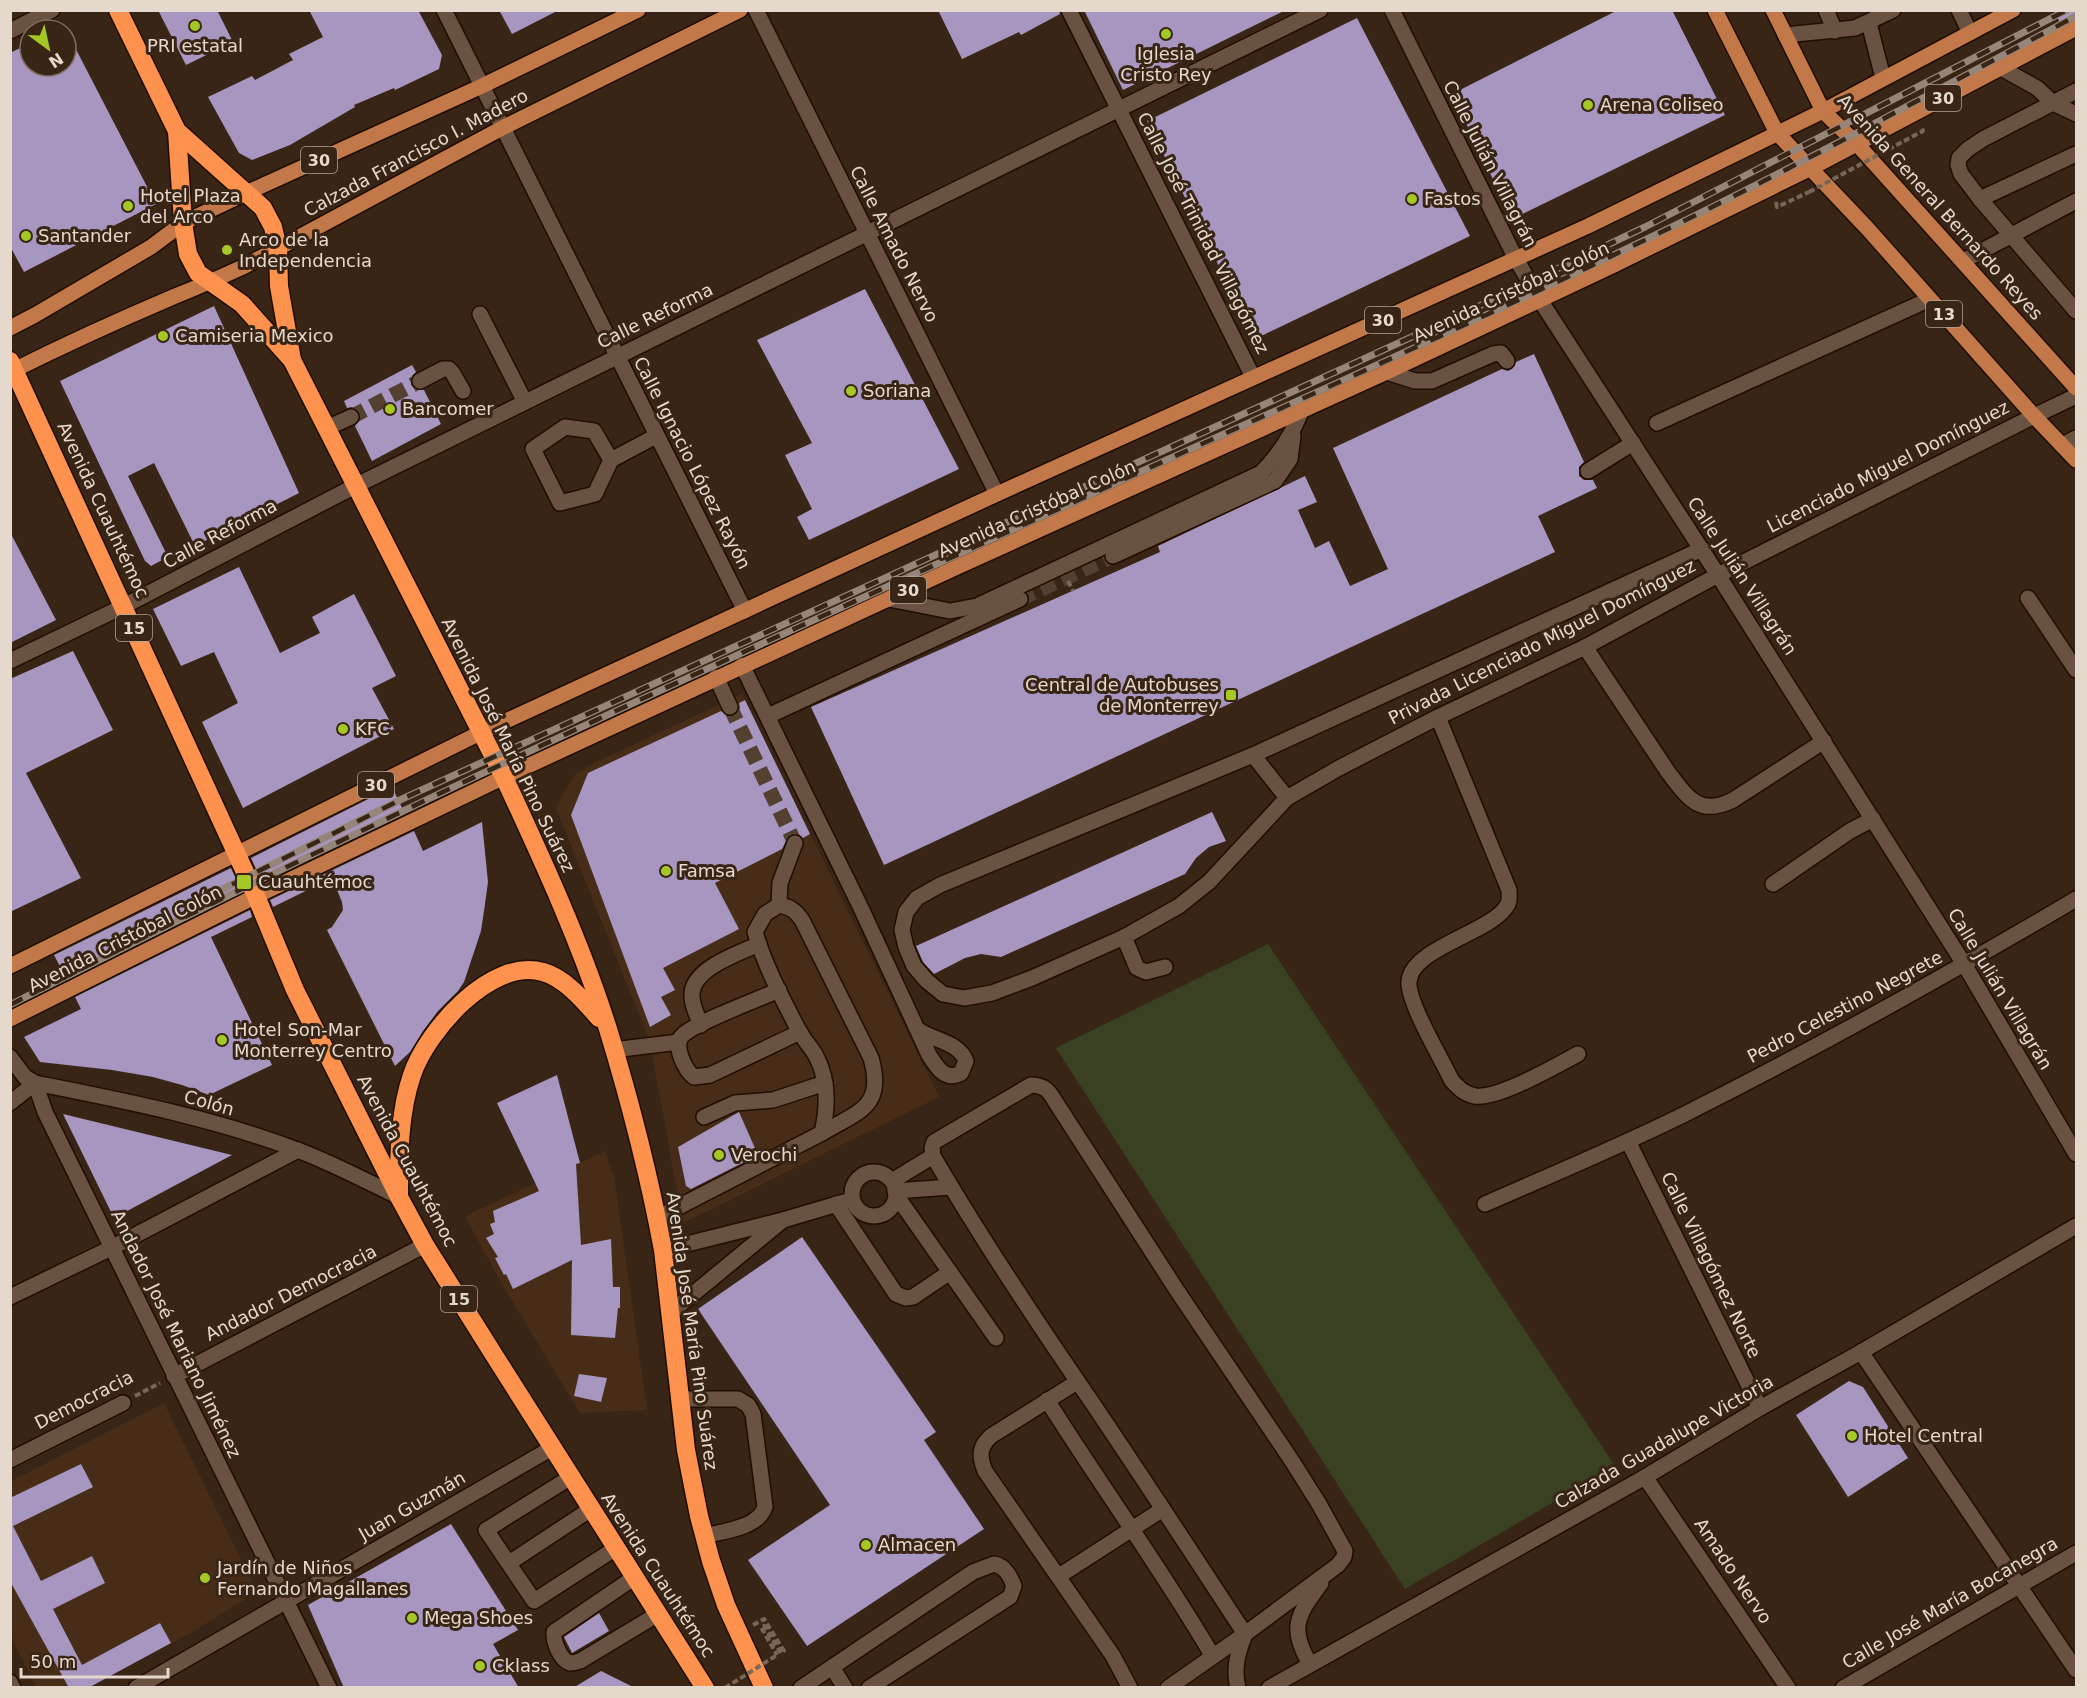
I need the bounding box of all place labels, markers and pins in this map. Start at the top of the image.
marker: PRI estatal [188,19,202,33]
marker: Iglesia Cristo Rey [1159,27,1173,41]
place label: PRI estatal [147,35,243,56]
place label: Iglesia Cristo Rey [1120,43,1212,85]
place label: Arena Coliseo [1600,94,1724,115]
marker: Arena Coliseo [1581,98,1595,112]
place label: Hotel Plaza del Arco [140,185,241,227]
place label: Fastos [1424,188,1481,209]
marker: Fastos [1405,192,1419,206]
marker: Hotel Plaza del Arco [121,199,135,213]
place label: Santander [38,225,132,246]
marker: Santander [19,229,33,243]
place label: Arco de la Independencia [239,229,372,271]
marker: Arco de la Independencia [220,243,234,257]
place label: Camiseria Mexico [175,325,334,346]
marker: Camiseria Mexico [156,329,170,343]
place label: Soriana [863,380,931,401]
marker: Soriana [844,384,858,398]
place label: Bancomer [402,398,494,419]
marker: Bancomer [383,402,397,416]
place label: Central de Autobuses de Monterrey [1025,674,1219,716]
marker: Central de Autobuses de Monterrey [1224,688,1238,702]
place label: KFC [355,718,390,739]
marker: KFC [336,722,350,736]
place label: Famsa [678,860,736,881]
marker: Famsa [659,864,673,878]
place label: Cuauhtémoc [258,871,372,892]
marker: Cuauhtémoc [235,873,253,891]
place label: Hotel Son-Mar Monterrey Centro [234,1019,392,1061]
marker: Hotel Son-Mar Monterrey Centro [215,1033,229,1047]
place label: Verochi [731,1144,797,1165]
marker: Verochi [712,1148,726,1162]
place label: Hotel Central [1864,1425,1983,1446]
marker: Hotel Central [1845,1429,1859,1443]
place label: Almacen [878,1534,956,1555]
marker: Almacen [859,1538,873,1552]
place label: Jardín de Niños Fernando Magallanes [216,1557,408,1599]
marker: Jardín de Niños Fernando Magallanes [198,1571,212,1585]
place label: Mega Shoes [424,1607,533,1628]
marker: Mega Shoes [405,1611,419,1625]
place label: Cklass [492,1655,550,1676]
marker: Cklass [473,1659,487,1673]

